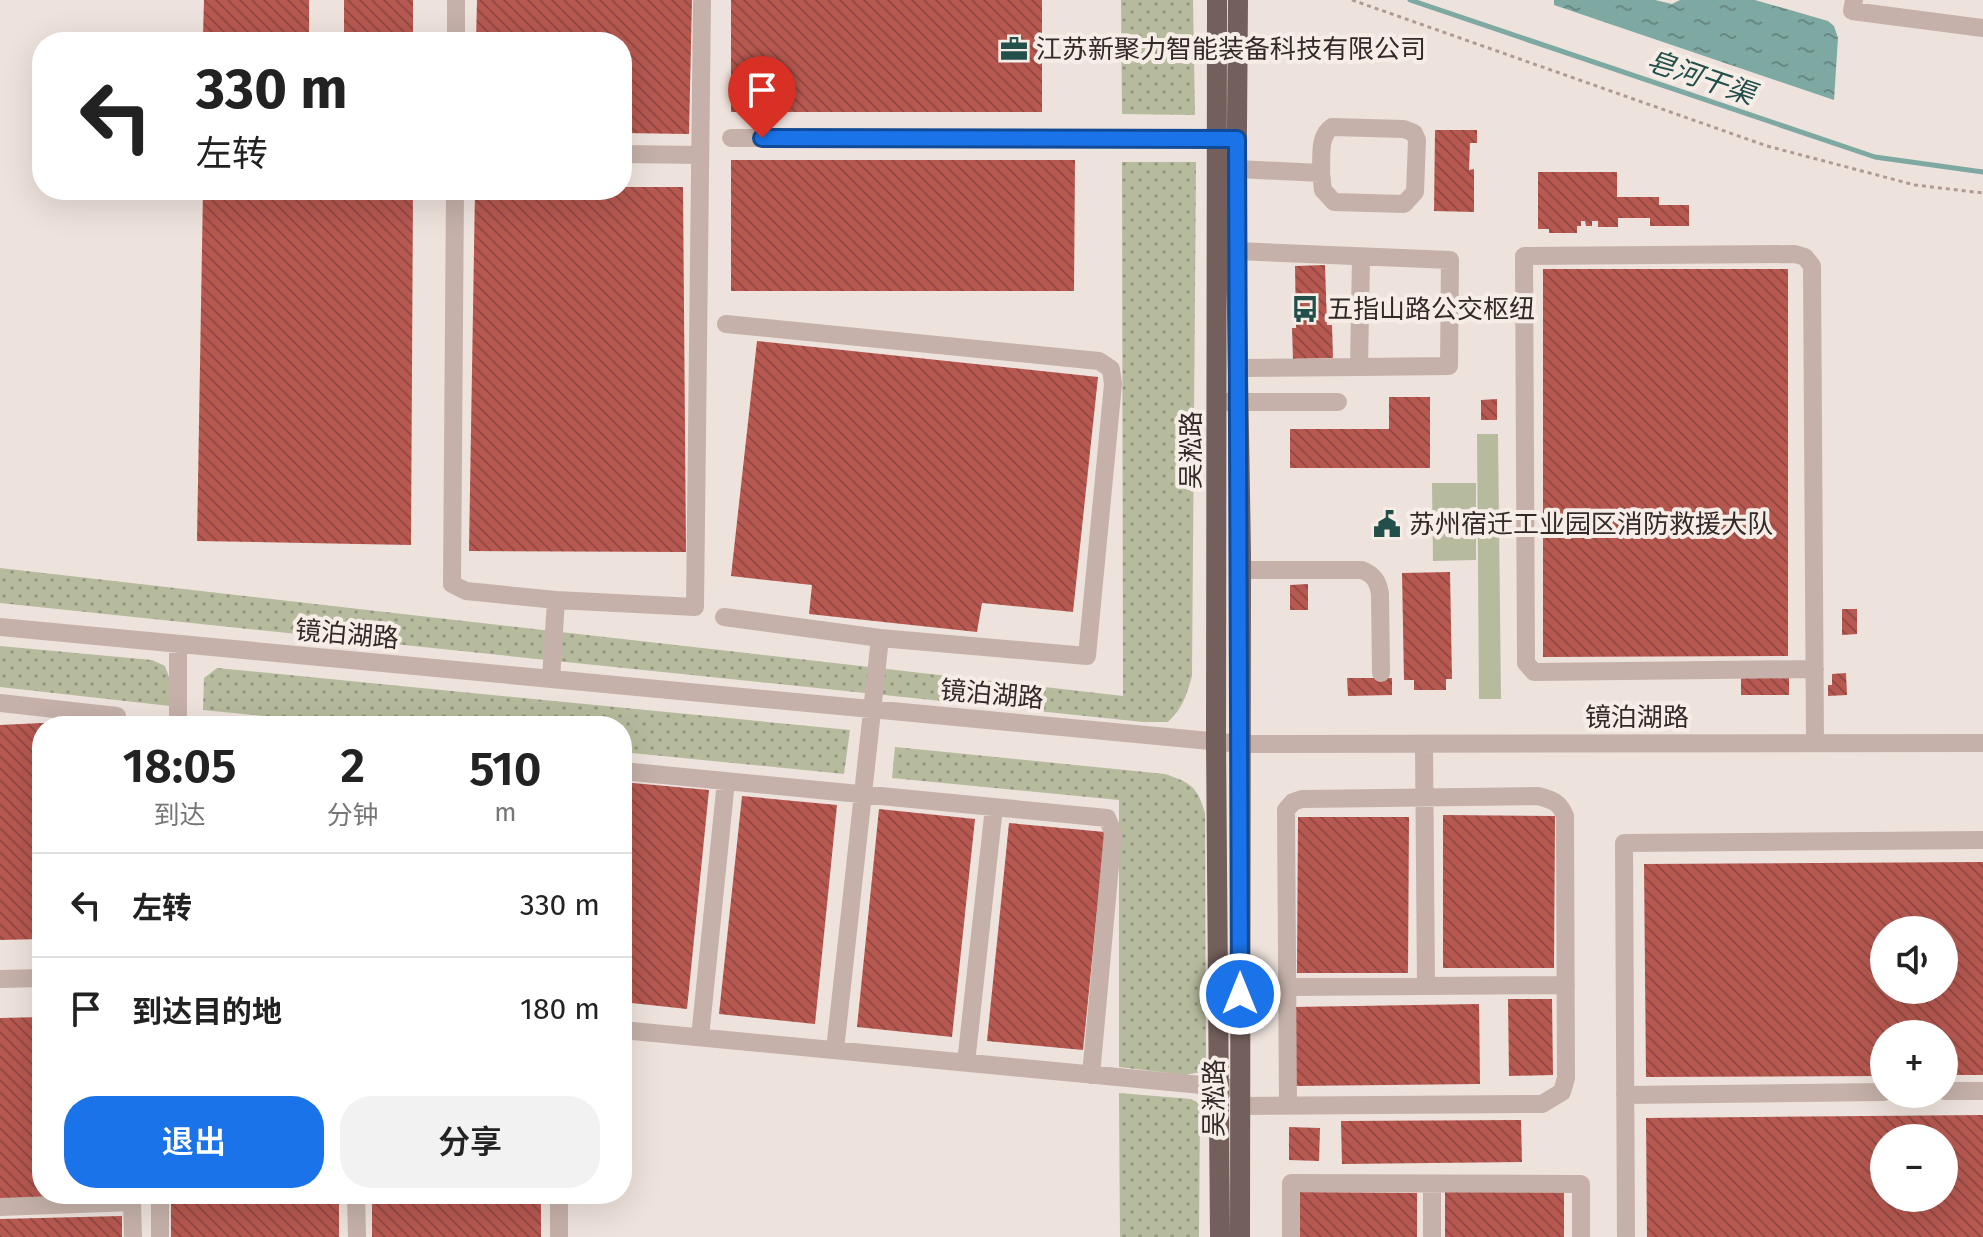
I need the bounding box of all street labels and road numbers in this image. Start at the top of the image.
street label: 吴淞路 [1176,411,1207,489]
street label: 镜泊湖路 [294,615,400,654]
street label: 镜泊湖路 [939,675,1045,714]
street label: 镜泊湖路 [1585,702,1689,733]
street label: 吴淞路 [1199,1059,1230,1137]

